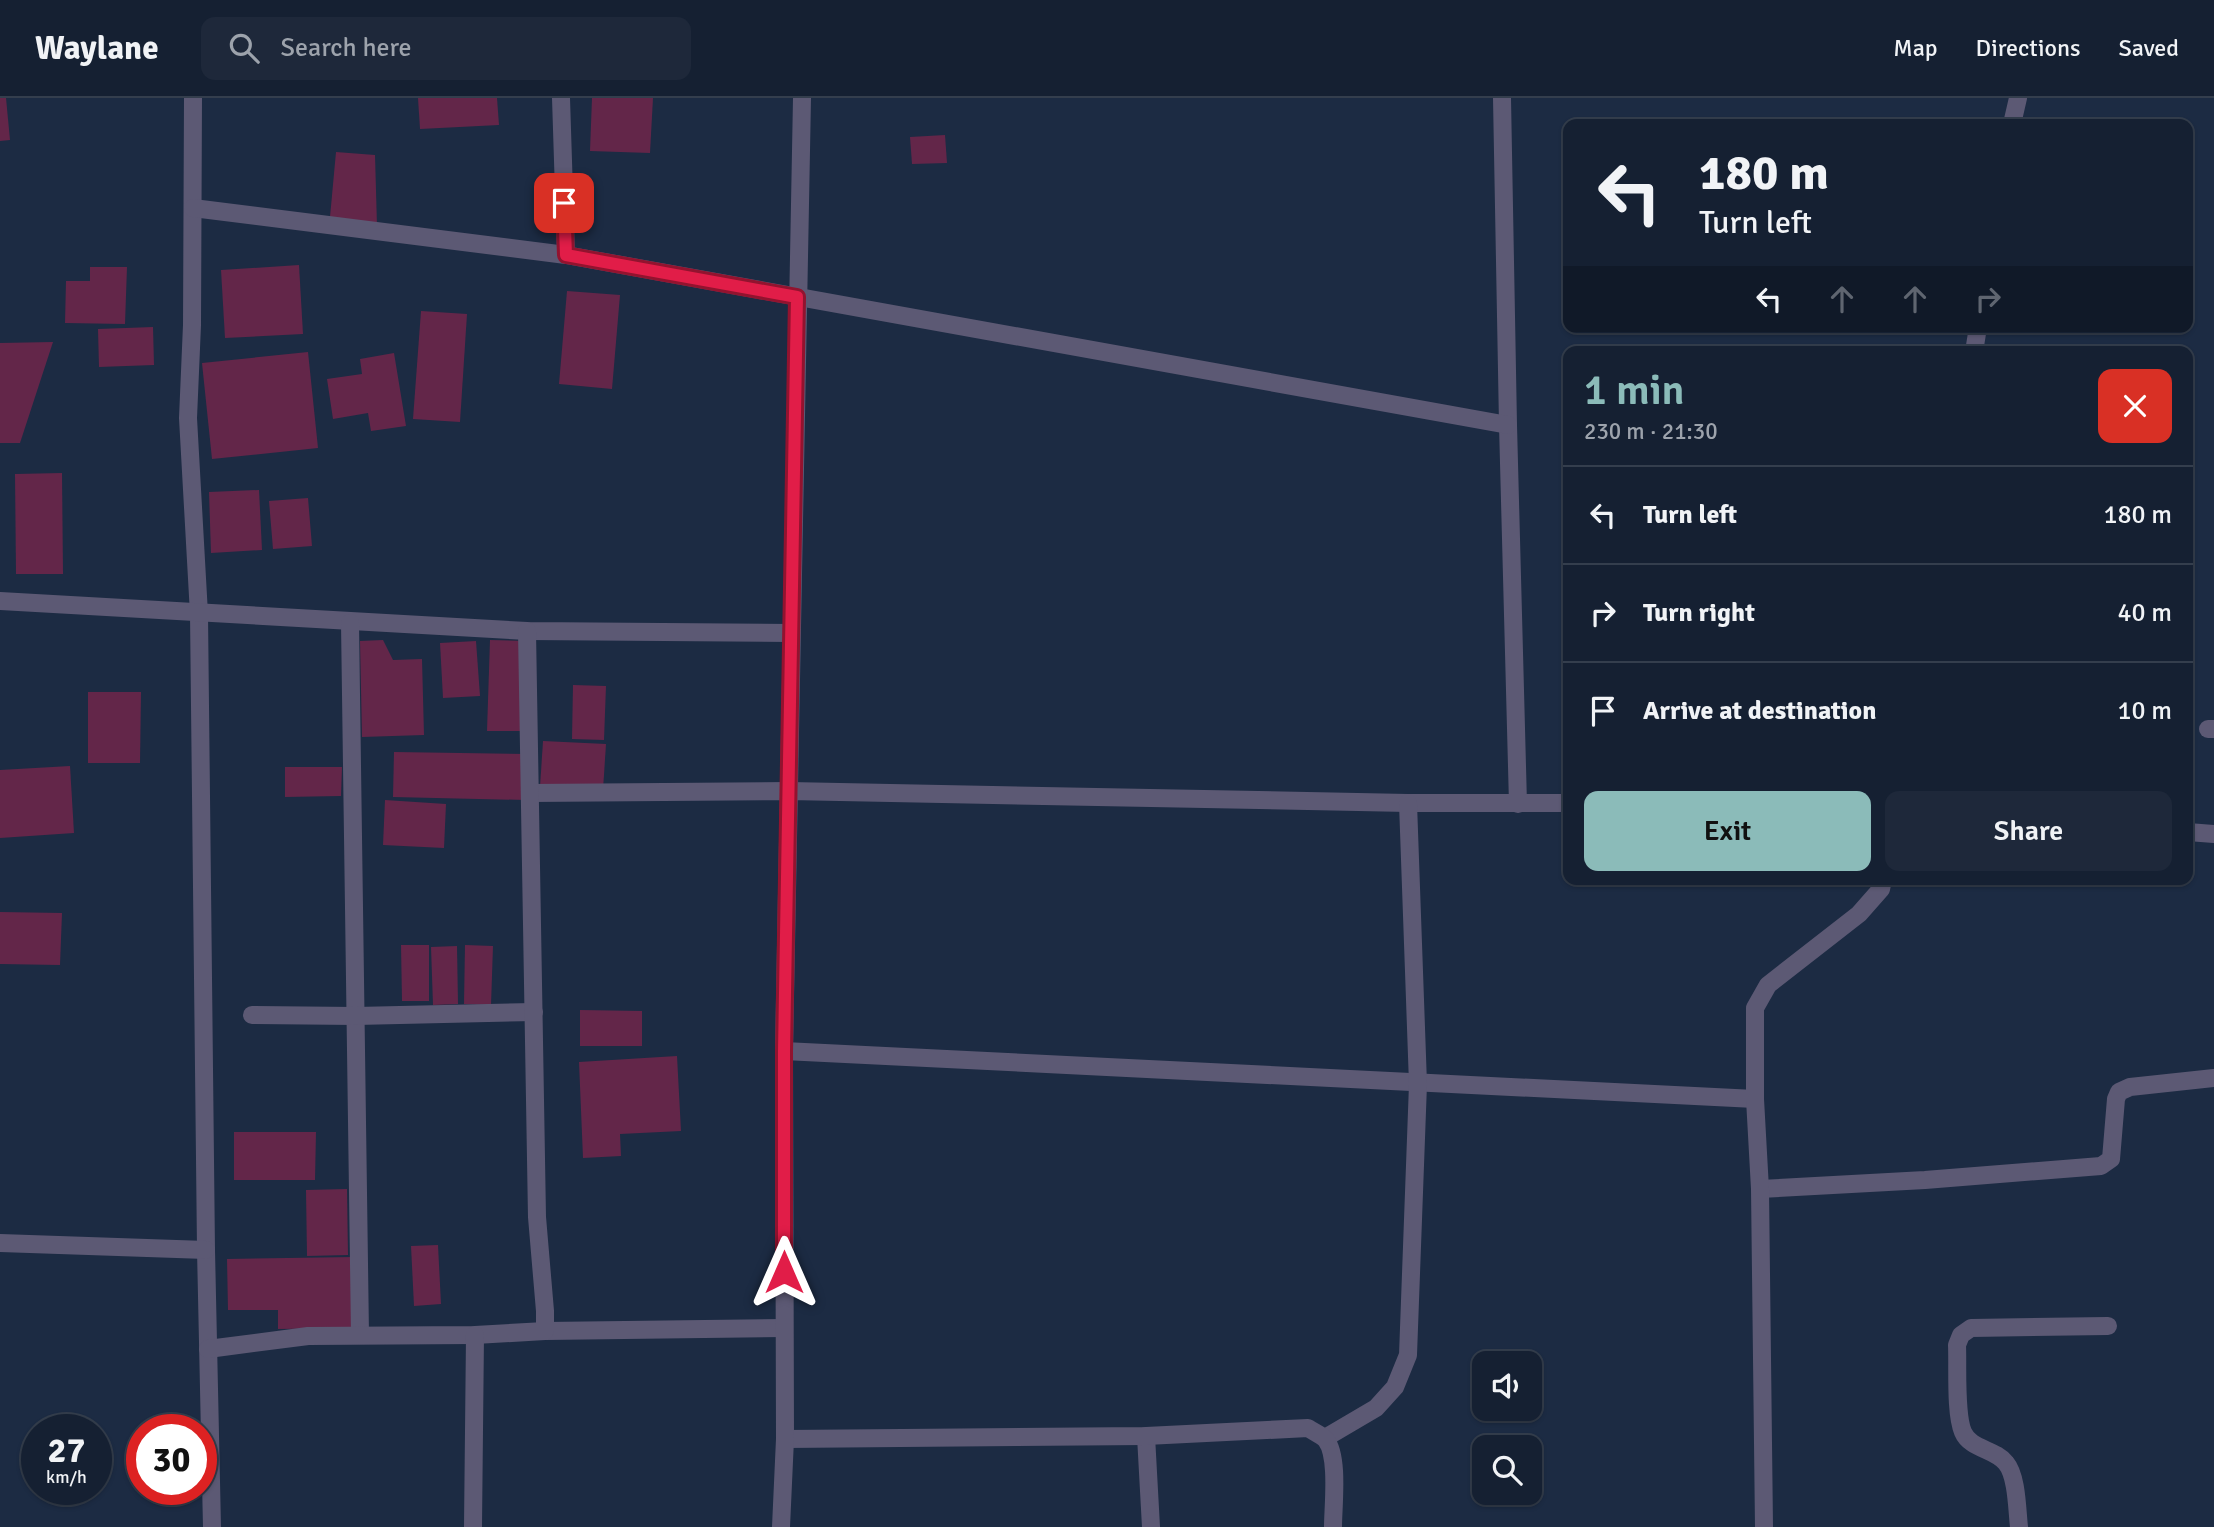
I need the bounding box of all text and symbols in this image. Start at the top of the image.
search box [201,17,691,80]
text: Waylane [35,28,159,69]
icon: search [225,29,263,67]
text: Search here [281,32,412,64]
text: Map [1893,33,1938,63]
text: Directions [1976,33,2081,63]
text: Saved [2119,33,2179,63]
text: 180 m [1699,143,1829,203]
icon: left [1584,147,1675,238]
pin [534,173,594,233]
icon: arrive [545,184,583,222]
text: Turn left [1699,203,1812,242]
icon: left [1750,280,1788,318]
icon: ahead [1823,280,1861,318]
icon: ahead [1896,280,1934,318]
icon: right [1969,280,2007,318]
text: 1 min [1584,365,1685,416]
button: close [2098,369,2172,443]
text: 230 m · 21:30 [1584,417,1718,446]
icon: left [1584,496,1622,534]
text: Turn left [1643,499,1737,531]
text: 180 m [2103,499,2172,531]
icon: right [1584,594,1622,632]
text: Turn right [1643,597,1755,629]
text: 40 m [2117,597,2172,629]
icon: arrive [1584,692,1622,730]
text: Arrive at destination [1643,695,1876,727]
text: 10 m [2117,695,2172,727]
button: Exit [1584,791,1871,871]
button: Share [1885,791,2172,871]
position arrow [747,1235,821,1309]
map controls [1472,1351,1542,1505]
button: sound [1472,1351,1542,1421]
speed limit sign: 30 [126,1414,217,1505]
text: 27 [48,1429,85,1472]
button: search [1472,1435,1542,1505]
text: km/h [46,1466,87,1488]

